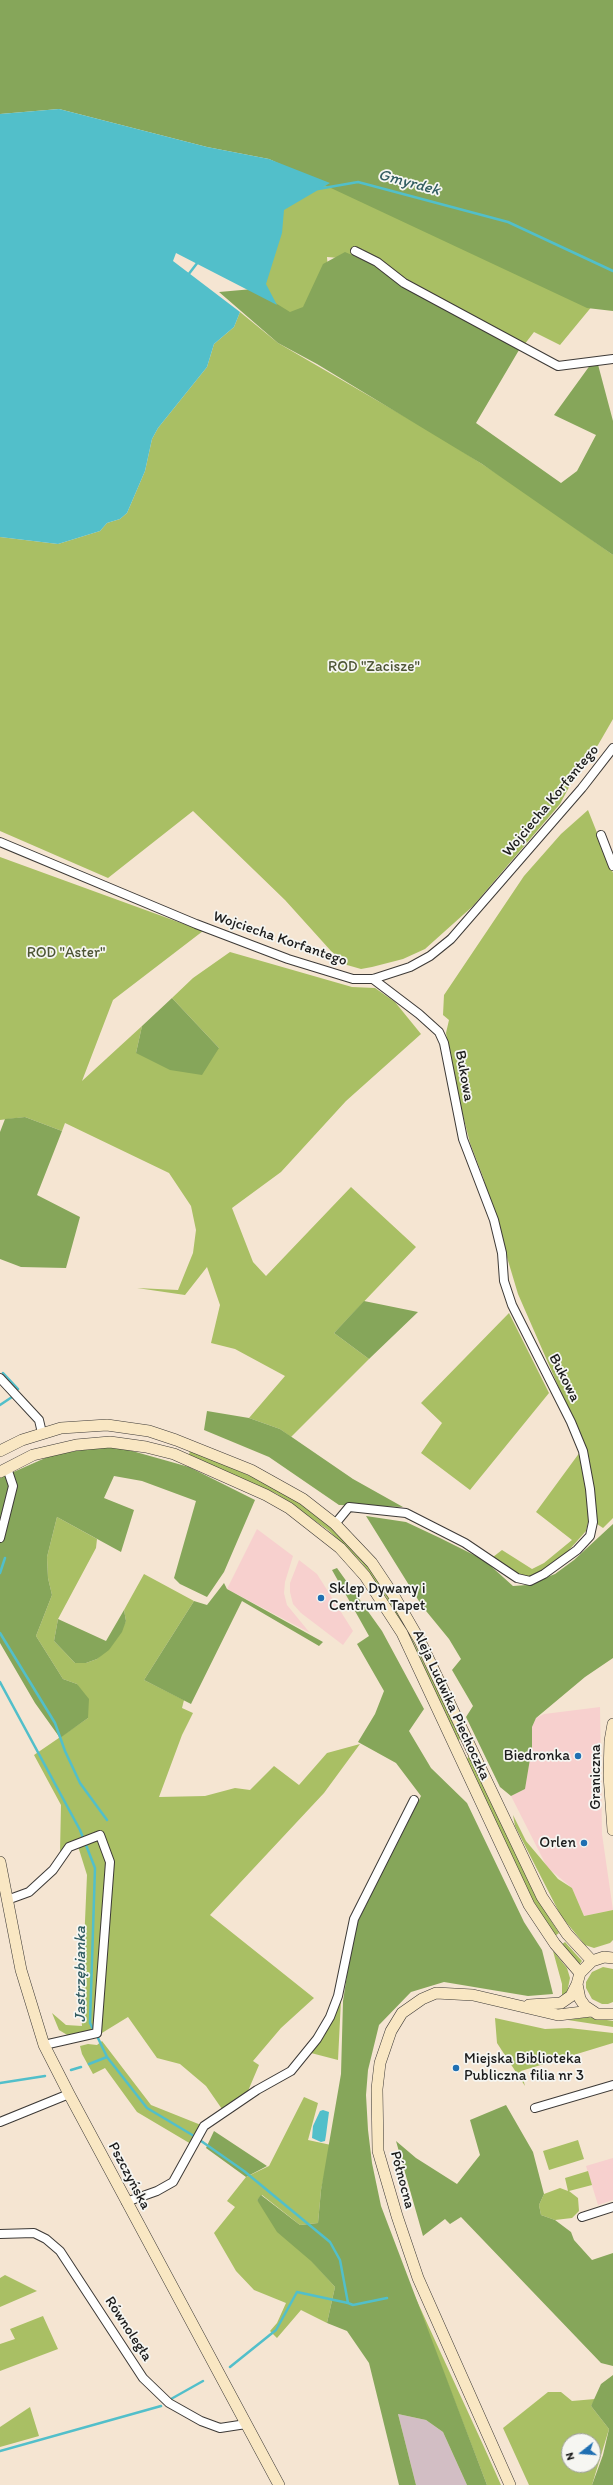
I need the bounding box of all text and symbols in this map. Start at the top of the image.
water label: Gmyrdek [376,166,442,200]
park label: ROD "Zacisze" [328,658,420,676]
street label: Wojciecha Korfantego [499,741,603,861]
street label: Wojciecha Korfantego [211,908,349,970]
park label: ROD "Aster" [27,944,105,962]
street label: Bukowa [451,1049,477,1103]
street label: Bukowa [544,1351,584,1405]
place label: Sklep Dywany i Centrum Tapet [329,1580,426,1615]
marker: Sklep Dywany i Centrum Tapet [316,1593,326,1603]
street label: Aleja Ludwika Piechoczka [408,1627,494,1783]
street label: Graniczna [587,1744,605,1810]
place label: Biedronka [504,1747,570,1765]
marker: Biedronka [573,1751,583,1761]
place label: Orlen [539,1834,576,1852]
marker: Orlen [579,1838,589,1848]
water label: Jastrzębianka [71,1926,91,2022]
place label: Miejska Biblioteka Publiczna filia nr 3 [464,2050,584,2085]
marker: Miejska Biblioteka Publiczna filia nr 3 [451,2063,461,2073]
street label: Pszczyńska [104,2139,154,2213]
street label: Północna [386,2149,418,2211]
street label: Równoległa [100,2293,156,2365]
north arrow [561,2433,601,2473]
text: N [563,2451,577,2462]

